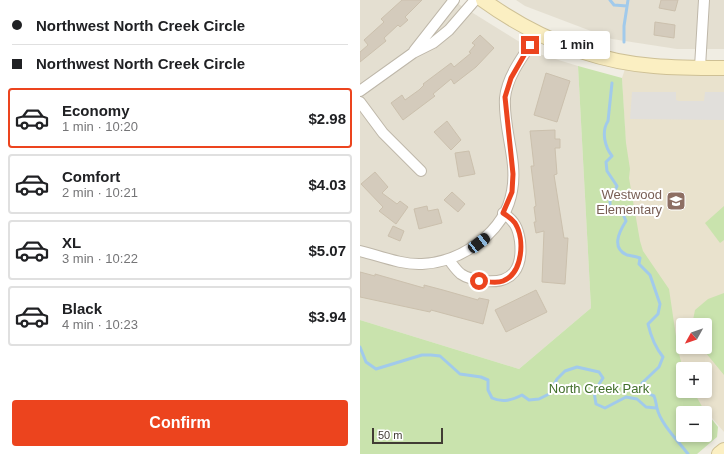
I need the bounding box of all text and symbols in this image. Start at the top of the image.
text: Northwest North Creek Circle [36,17,245,34]
callout: 1 min [544,31,610,59]
route end [521,36,539,54]
text: 1 min [560,37,594,52]
text: Northwest North Creek Circle [36,55,245,72]
icon: car [14,100,50,136]
text: Economy [62,102,130,119]
text: $2.98 [308,110,346,127]
text: 1 min · 10:20 [62,119,138,134]
icon: car [14,166,50,202]
text: Comfort [62,168,120,185]
text: $4.03 [308,176,346,193]
text: 2 min · 10:21 [62,185,138,200]
place label: Westwood Elementary [596,187,662,217]
school or university icon: Westwood Elementary [665,190,687,212]
car [466,231,492,255]
icon: car [14,232,50,268]
text: XL [62,234,81,251]
text: $5.07 [308,242,346,259]
text: 3 min · 10:22 [62,251,138,266]
route start [470,272,488,290]
icon: car [14,298,50,334]
text: Black [62,300,102,317]
text: $3.94 [308,308,346,325]
text: 4 min · 10:23 [62,317,138,332]
north arrow [676,318,712,354]
map controls [676,318,712,442]
button: + [676,362,712,398]
park label: North Creek Park [549,381,650,396]
button: Confirm [12,400,348,446]
button: − [676,406,712,442]
scale bar [372,426,443,445]
text: 50 m [378,429,402,441]

